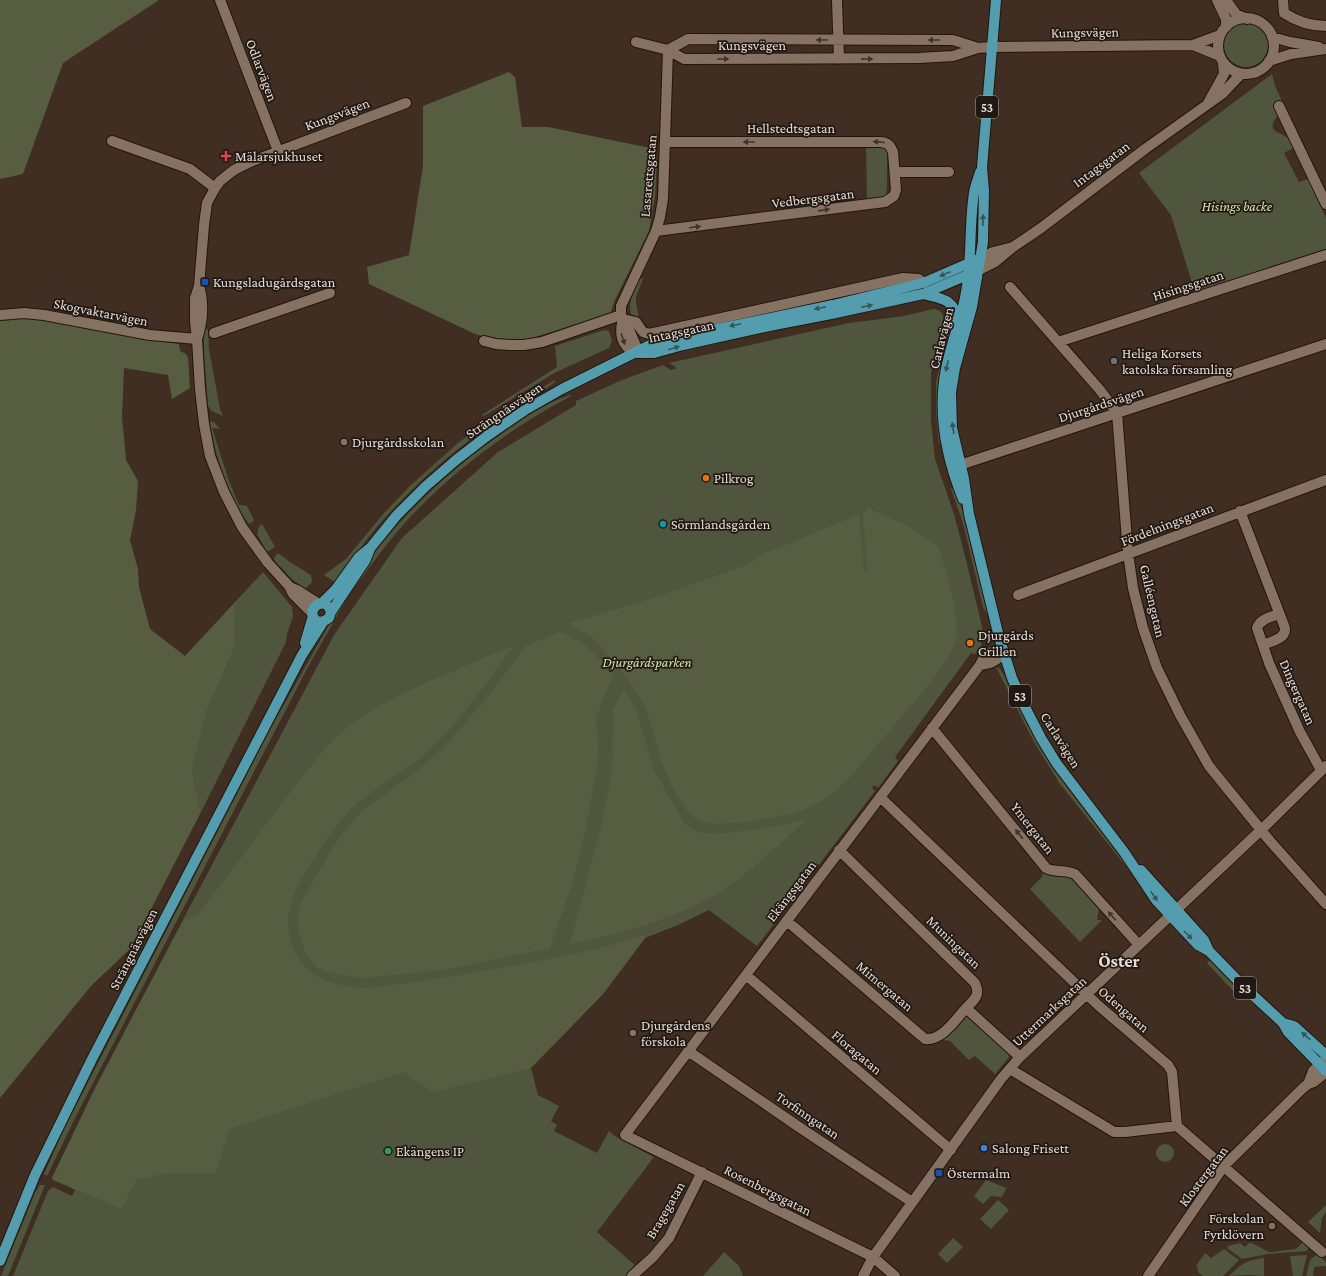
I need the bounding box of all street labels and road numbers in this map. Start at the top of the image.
street label: Kungsvägen [1051,23,1120,41]
street label: Odlarvägen [243,37,281,104]
street label: Kungsvägen [718,37,787,53]
street label: Kungsvägen [302,94,372,134]
road number: 53 [976,96,998,118]
street label: Hellstedtsgatan [747,120,835,136]
street label: Lasarettsgatan [636,134,660,218]
street label: Intagsgatan [1070,137,1133,190]
street label: Vedbergsgatan [771,185,856,211]
street label: Hisingsgatan [1151,266,1226,304]
street label: Skogvaktarvägen [53,295,150,329]
street label: Carlavägen [926,305,956,370]
street label: Intagsgatan [647,316,716,346]
street label: Strängnäsvägen [463,378,546,442]
street label: Djurgårdsvägen [1056,383,1146,426]
street label: Fördelningsgatan [1118,499,1216,549]
street label: Galléengatan [1137,563,1169,639]
street label: Dingergatan [1276,657,1320,728]
road number: 53 [1009,685,1031,707]
street label: Carlavägen [1038,709,1085,771]
street label: Ymergatan [1008,799,1058,857]
street label: Ekängsgatan [763,857,819,925]
street label: Strängnäsvägen [106,905,161,992]
street label: Muningatan [923,912,985,972]
street label: Mimergatan [853,958,917,1015]
street label: Uttermarksgatan [1009,972,1090,1050]
road number: 53 [1234,977,1256,999]
street label: Odengatan [1095,983,1153,1036]
street label: Floragatan [829,1026,886,1078]
street label: Torfinngatan [773,1088,843,1142]
street label: Klostergatan [1175,1142,1231,1209]
street label: Rosenbergsgatan [722,1161,815,1219]
street label: Bragegatan [642,1178,688,1241]

